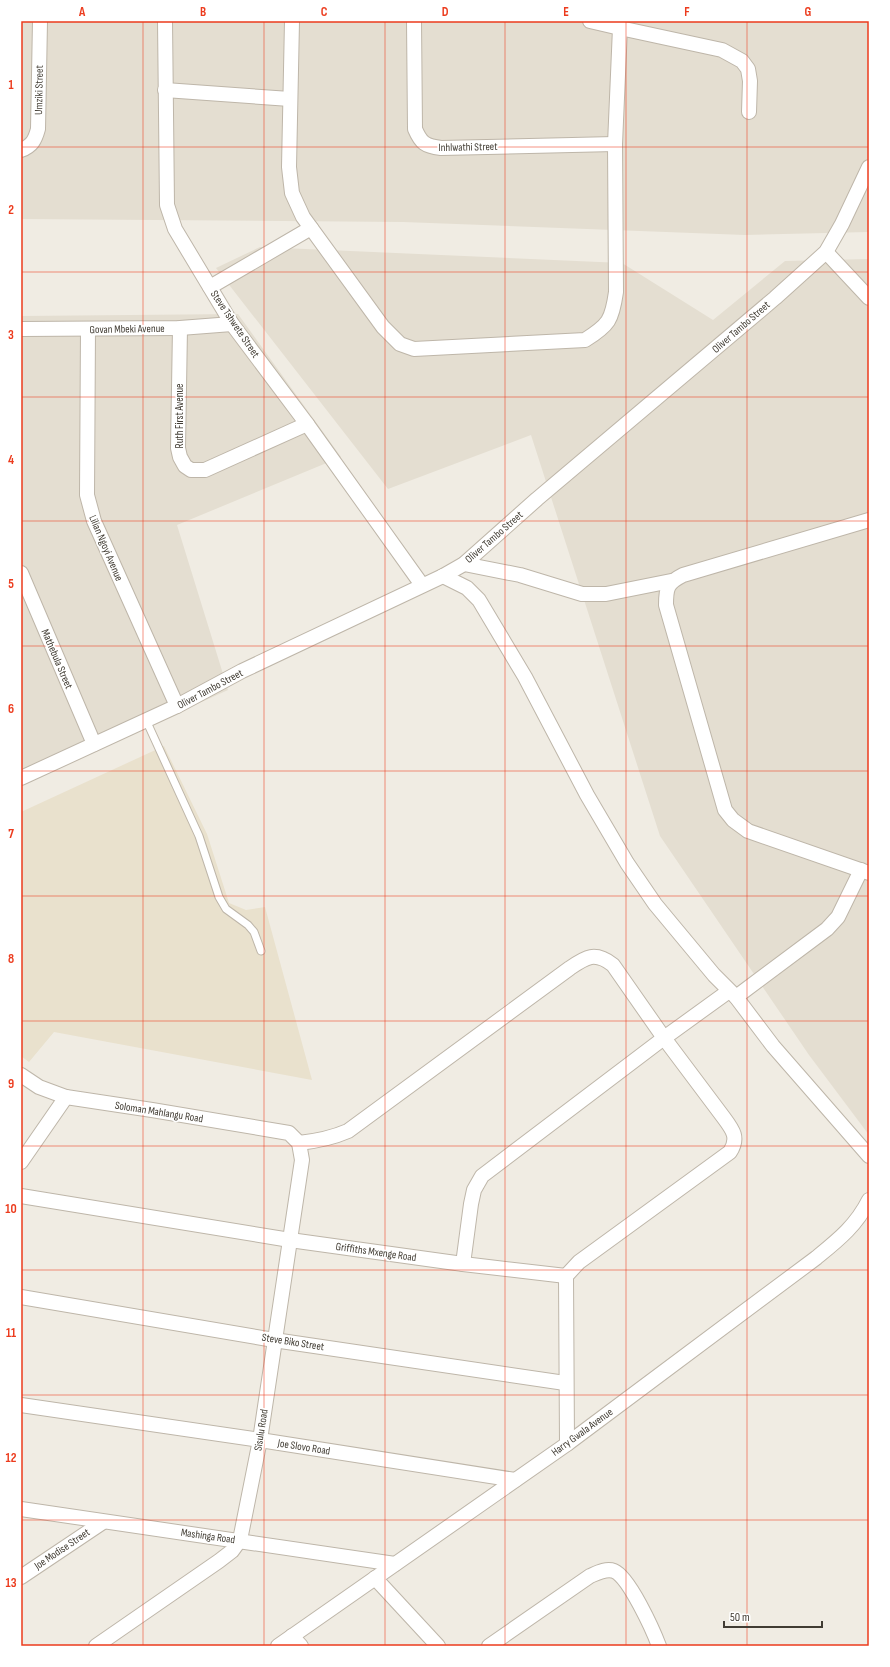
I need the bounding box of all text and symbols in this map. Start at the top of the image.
text: A [78,4,86,20]
text: B [200,4,206,20]
text: C [321,4,328,20]
text: D [442,4,449,20]
text: E [563,4,569,20]
text: F [684,4,690,20]
text: G [805,4,812,20]
street label: Umziki Street [32,64,46,115]
text: 1 [8,77,14,93]
street label: Inhlwathi Street [438,140,498,154]
text: 2 [8,202,14,218]
street label: Steve Tshwete Street [208,288,263,361]
street label: Oliver Tambo Street [709,298,773,356]
street label: Govan Mbeki Avenue [89,322,165,336]
text: 3 [8,327,14,343]
street label: Ruth First Avenue [173,384,186,448]
text: 4 [8,452,14,468]
street label: Oliver Tambo Street [462,508,526,566]
street label: Lilian Ngoyi Avenue [86,513,126,583]
text: 5 [8,576,14,592]
street label: Mathebula Street [39,627,76,691]
street label: Oliver Tambo Street [175,666,246,712]
text: 6 [8,701,14,717]
text: 7 [8,826,14,842]
text: 8 [8,951,14,967]
text: 9 [8,1076,14,1092]
street label: Soloman Mahlangu Road [114,1099,204,1125]
text: 10 [5,1201,17,1217]
street label: Griffiths Mxenge Road [335,1240,418,1264]
text: 11 [6,1325,16,1341]
street label: Steve Biko Street [261,1331,326,1353]
street label: Harry Gwala Avenue [549,1405,615,1459]
street label: Sisulu Road [251,1408,271,1452]
street label: Joe Slovo Road [276,1436,332,1458]
text: 12 [6,1450,17,1466]
street label: Joe Modise Street [31,1525,93,1573]
street label: Mashinga Road [180,1526,236,1546]
text: 13 [6,1575,17,1591]
scale bar [724,1603,822,1629]
text: 50 m [730,1610,750,1625]

